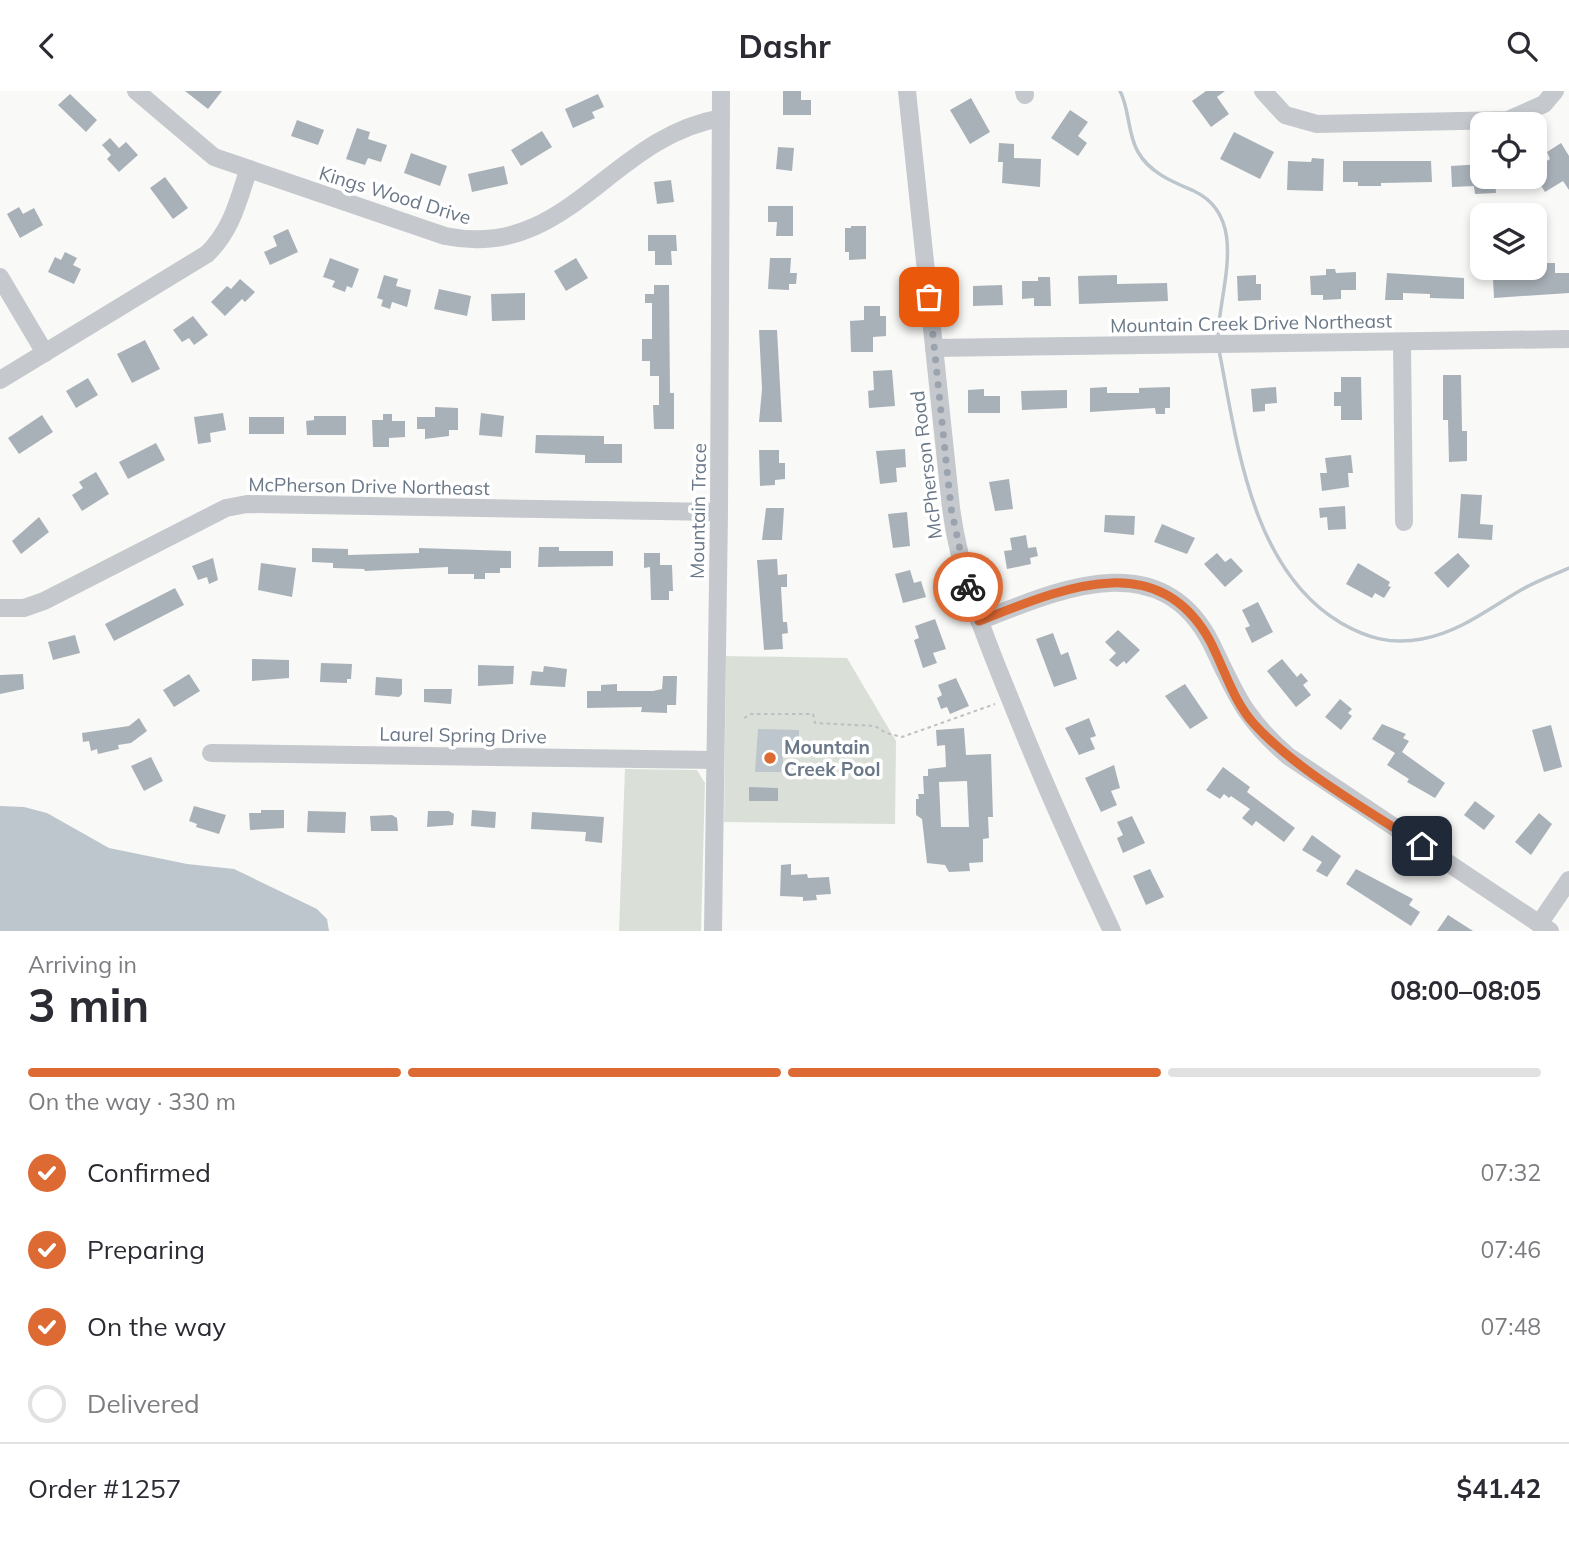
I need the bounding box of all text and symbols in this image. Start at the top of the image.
text: Dashr [738,26,831,66]
icon: back [28,27,66,65]
icon: search [1503,27,1541,65]
map controls [1470,112,1547,280]
button: locate [1470,112,1547,189]
street label: Kings Wood Drive [316,160,474,230]
button: layers [1470,203,1547,280]
pin [899,267,959,327]
icon: bag [910,278,948,316]
street label: Mountain Creek Drive Northeast [1110,309,1392,337]
street label: McPherson Road [905,389,947,541]
street label: Mountain Trace [685,443,711,579]
street label: McPherson Drive Northeast [248,472,490,500]
courier [933,552,1003,622]
icon: bike [949,568,987,606]
street label: Laurel Spring Drive [379,722,547,748]
place label: Mountain Creek Pool [784,735,880,781]
marker: Mountain Creek Pool [762,750,778,766]
pin [1392,816,1452,876]
icon: home [1403,827,1441,865]
text: Arriving in [28,950,137,979]
text: 08:00–08:05 [1390,974,1541,1007]
text: 3 min [28,976,149,1034]
text: On the way · 330 m [28,1087,236,1116]
icon: check [28,1154,66,1192]
text: Confirmed [87,1156,211,1189]
text: 07:32 [1481,1158,1541,1187]
icon: check [28,1231,66,1269]
text: Preparing [87,1233,205,1266]
text: 07:46 [1481,1235,1541,1264]
icon: check [28,1308,66,1346]
text: On the way [87,1310,226,1343]
text: 07:48 [1481,1312,1541,1341]
text: Delivered [87,1387,200,1420]
text: Order #1257 [28,1472,181,1505]
text: $41.42 [1457,1472,1541,1505]

